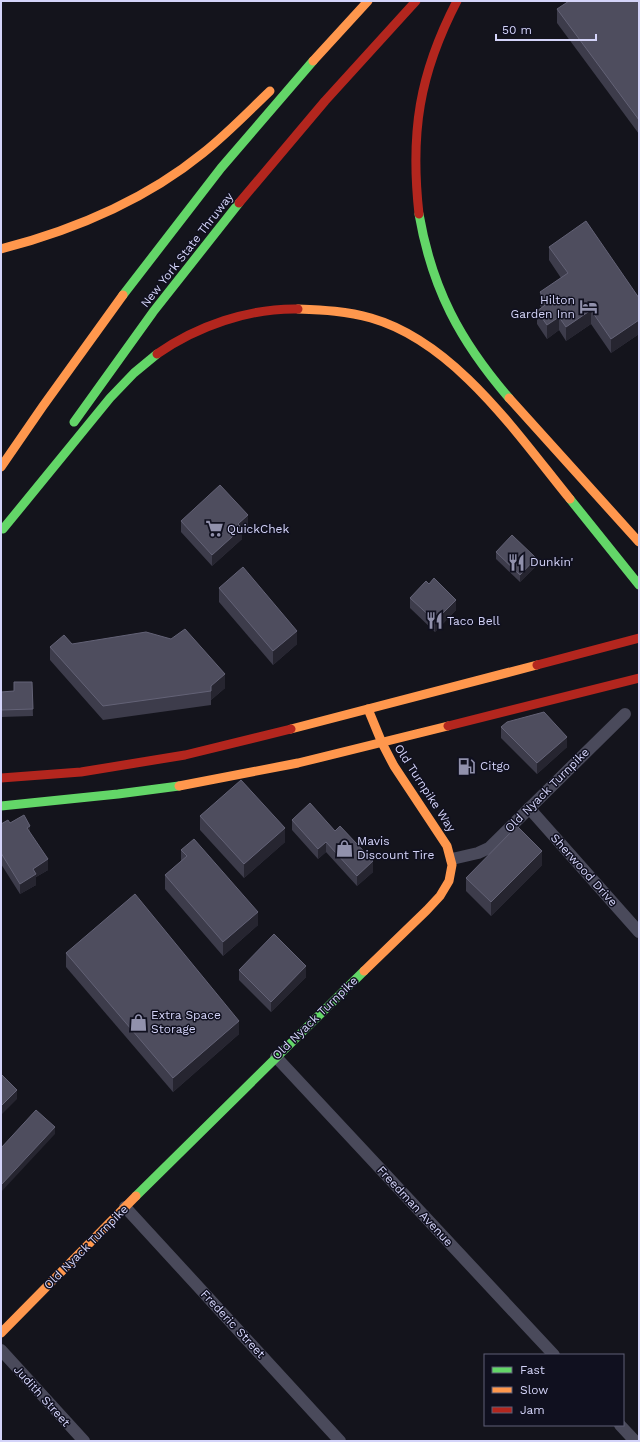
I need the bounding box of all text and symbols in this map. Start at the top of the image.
scale bar [496,16,596,42]
text: 50 m [502,23,532,37]
street label: New York State Thruway [138,189,237,310]
place label: Hilton Garden Inn [510,293,575,321]
hotel icon: Hilton Garden Inn [578,297,598,317]
supermarket icon: QuickChek [204,519,224,539]
place label: QuickChek [227,522,289,536]
restaurant icon: Dunkin' [507,552,527,572]
place label: Dunkin' [530,555,574,569]
restaurant icon: Taco Bell [424,611,444,631]
place label: Taco Bell [447,614,500,628]
street label: Old Turnpike Way [391,741,459,835]
street label: Old Nyack Turnpike [502,745,592,835]
fuel station icon: Citgo [457,756,477,776]
place label: Citgo [480,759,510,773]
street label: Sherwood Drive [548,831,620,909]
place label: Mavis Discount Tire [357,834,435,862]
shop icon: Mavis Discount Tire [334,838,354,858]
street label: Old Nyack Turnpike [269,974,361,1062]
place label: Extra Space Storage [151,1008,221,1036]
shop icon: Extra Space Storage [128,1012,148,1032]
street label: Freedman Avenue [374,1163,456,1249]
street label: Old Nyack Turnpike [41,1202,131,1292]
street label: Frederic Street [198,1287,268,1361]
legend [484,1354,624,1426]
street label: Judith Street [11,1363,73,1429]
text: Fast [520,1363,545,1377]
text: Slow [520,1383,548,1397]
text: Jam [520,1403,545,1417]

